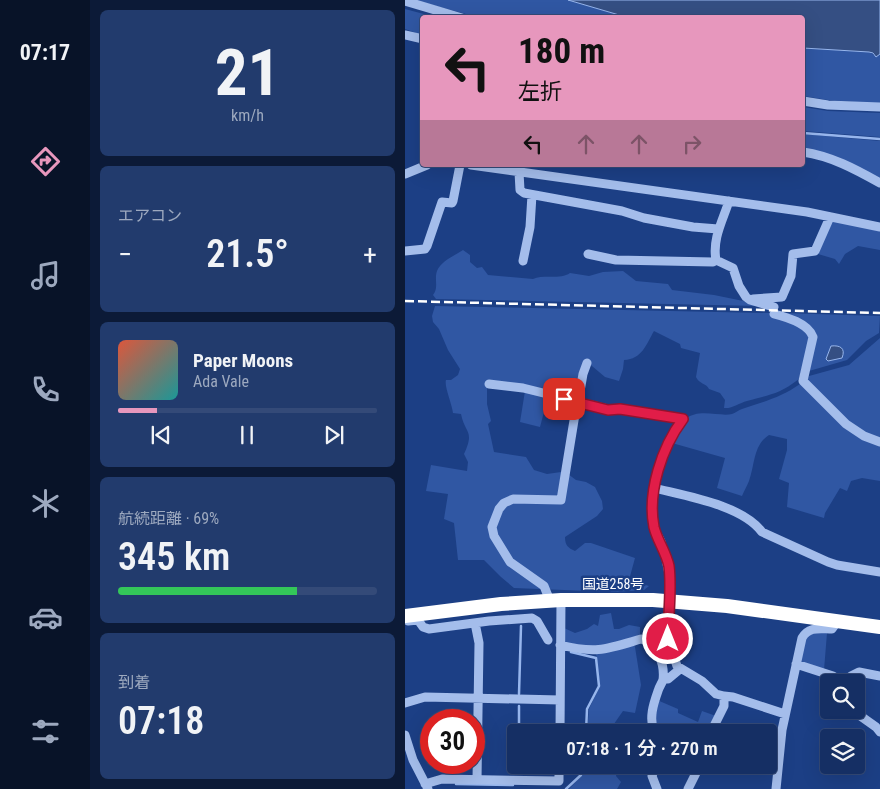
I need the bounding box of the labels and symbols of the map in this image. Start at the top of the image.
pin [543,378,585,420]
street label: 国道258号 [582,576,644,592]
position arrow [641,612,693,664]
speed limit sign: 30 [420,709,485,774]

